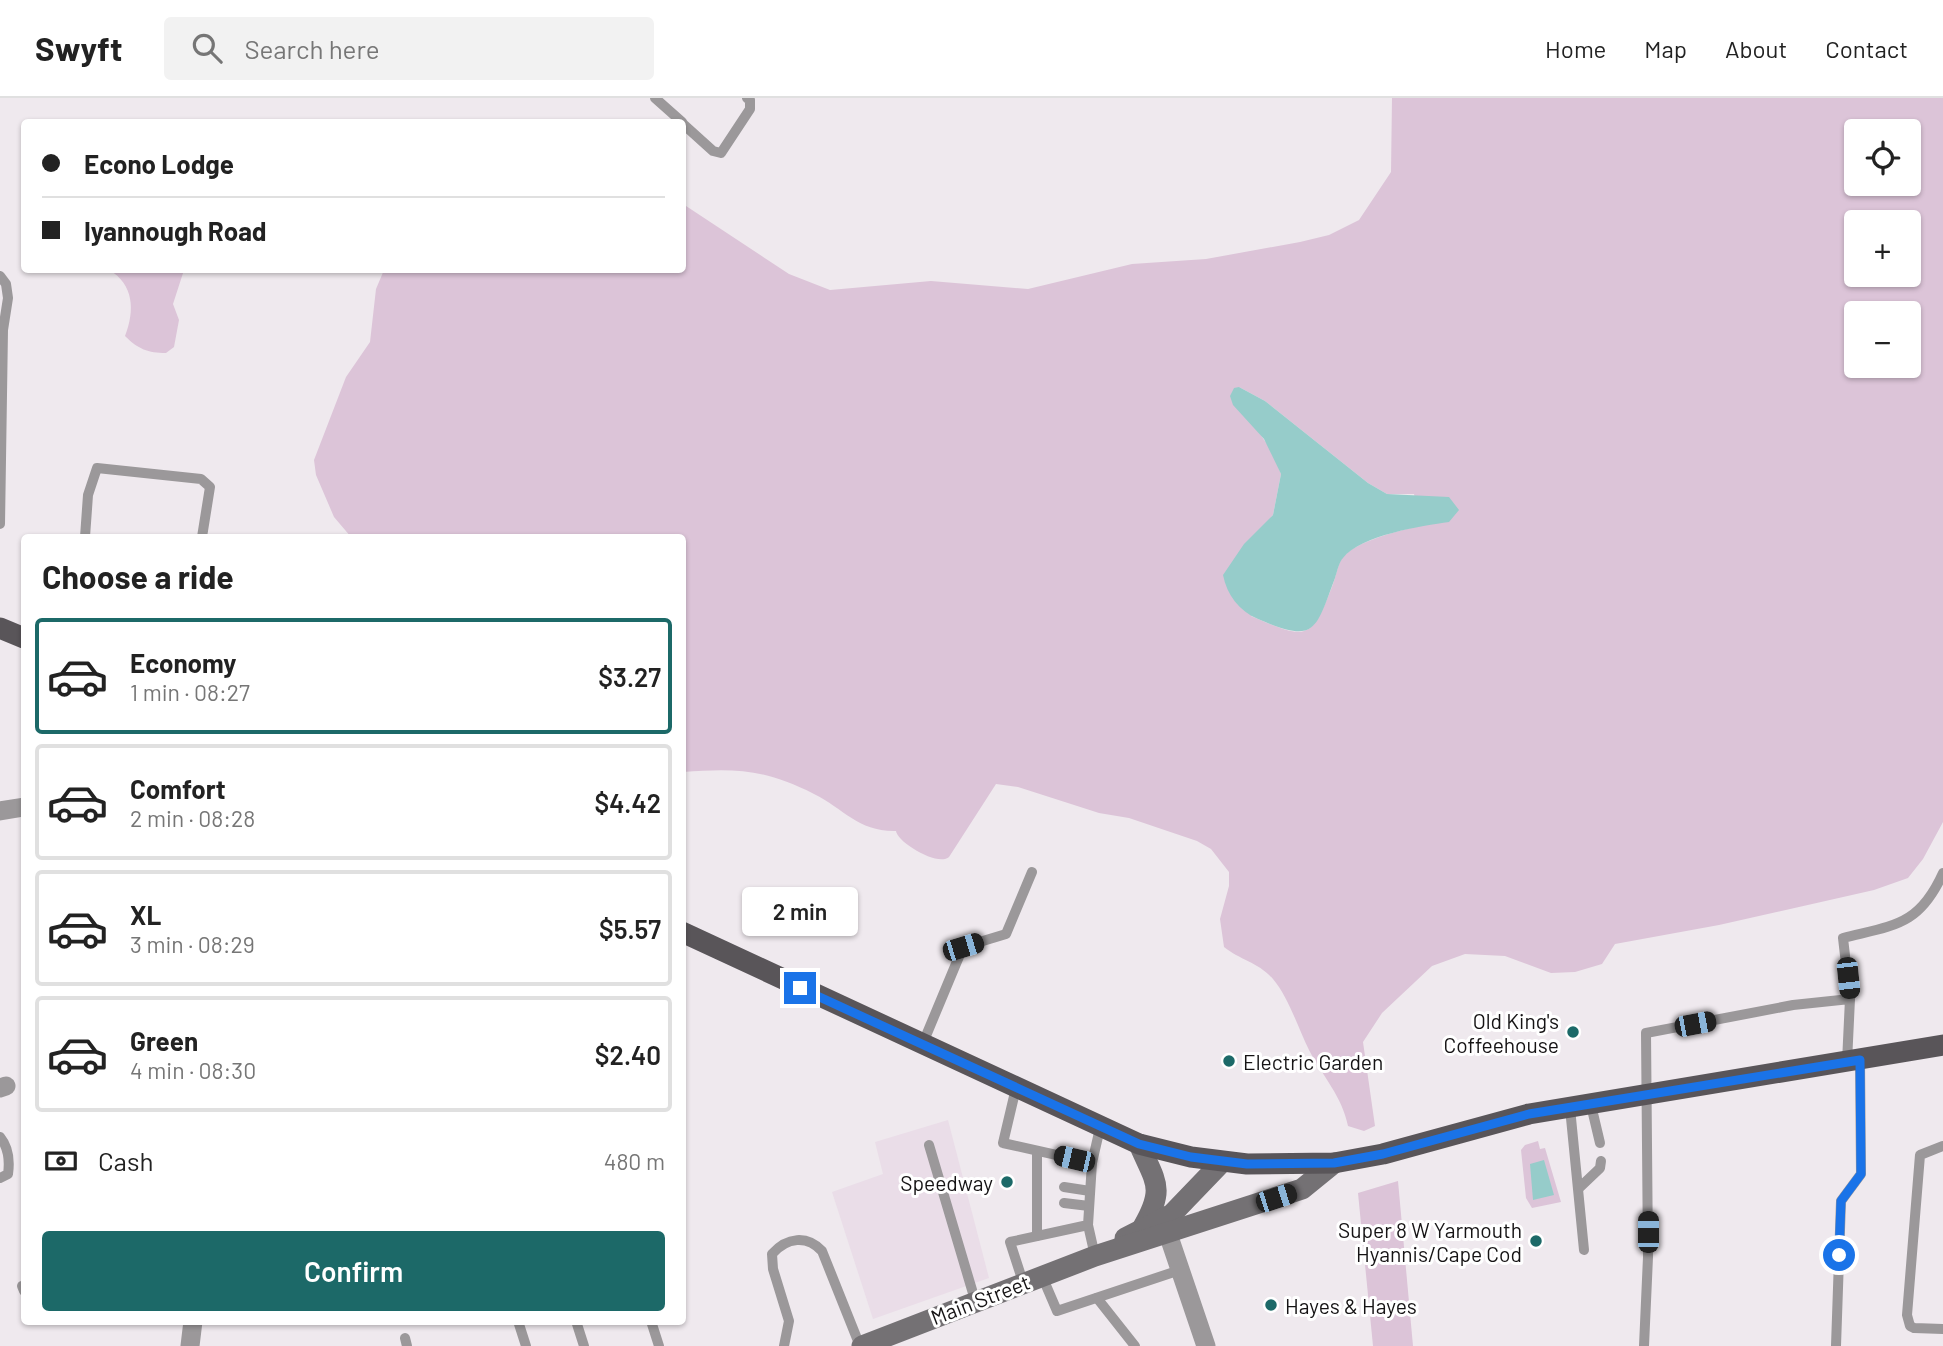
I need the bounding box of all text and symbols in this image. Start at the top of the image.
search box [164,17,654,80]
text: Swyft [35,28,122,68]
icon: search [188,29,226,67]
text: Search here [244,33,380,64]
text: Home [1545,34,1606,63]
text: Map [1644,34,1687,63]
text: About [1725,34,1787,63]
text: Contact [1825,34,1908,63]
map controls [1844,119,1921,378]
button: locate [1844,119,1921,196]
text: Econo Lodge [84,148,234,179]
button: + [1844,210,1921,287]
text: Iyannough Road [84,215,267,246]
button: − [1844,301,1921,378]
text: Choose a ride [42,557,234,595]
icon: car [46,645,109,708]
text: Economy [130,647,236,678]
text: $3.27 [598,661,661,692]
text: 1 min · 08:27 [130,678,250,706]
icon: car [46,771,109,834]
text: Comfort [130,773,226,804]
text: $4.42 [594,787,661,818]
text: 2 min · 08:28 [130,804,255,832]
callout: 2 min [742,886,858,936]
icon: car [46,897,109,960]
text: 2 min [773,897,827,925]
text: XL [130,899,161,930]
text: $5.57 [599,913,661,944]
text: 3 min · 08:29 [130,930,255,958]
car [940,931,987,963]
car [1836,956,1861,1000]
route end [784,972,816,1004]
place label: Old King's Coffeehouse [1443,1008,1559,1057]
car [1673,1010,1718,1038]
icon: car [46,1023,109,1086]
marker: Old King's Coffeehouse [1565,1024,1581,1040]
text: Green [130,1025,198,1056]
text: $2.40 [595,1039,661,1070]
place label: Electric Garden [1243,1049,1383,1074]
marker: Electric Garden [1221,1053,1237,1069]
text: 4 min · 08:30 [130,1056,256,1084]
icon: cash [42,1142,80,1180]
car [1052,1144,1097,1174]
text: Cash [98,1145,153,1176]
text: 480 m [604,1147,665,1175]
place label: Speedway [900,1170,993,1195]
marker: Speedway [999,1174,1015,1190]
car [1253,1182,1300,1214]
car [1638,1211,1659,1253]
place label: Super 8 W Yarmouth Hyannis/Cape Cod [1338,1217,1522,1266]
button: Confirm [42,1231,665,1311]
marker: Super 8 W Yarmouth Hyannis/Cape Cod [1528,1233,1544,1249]
route start [1823,1239,1855,1271]
street label: Main Street [927,1269,1033,1329]
place label: Hayes & Hayes [1285,1293,1417,1318]
marker: Hayes & Hayes [1263,1297,1279,1313]

